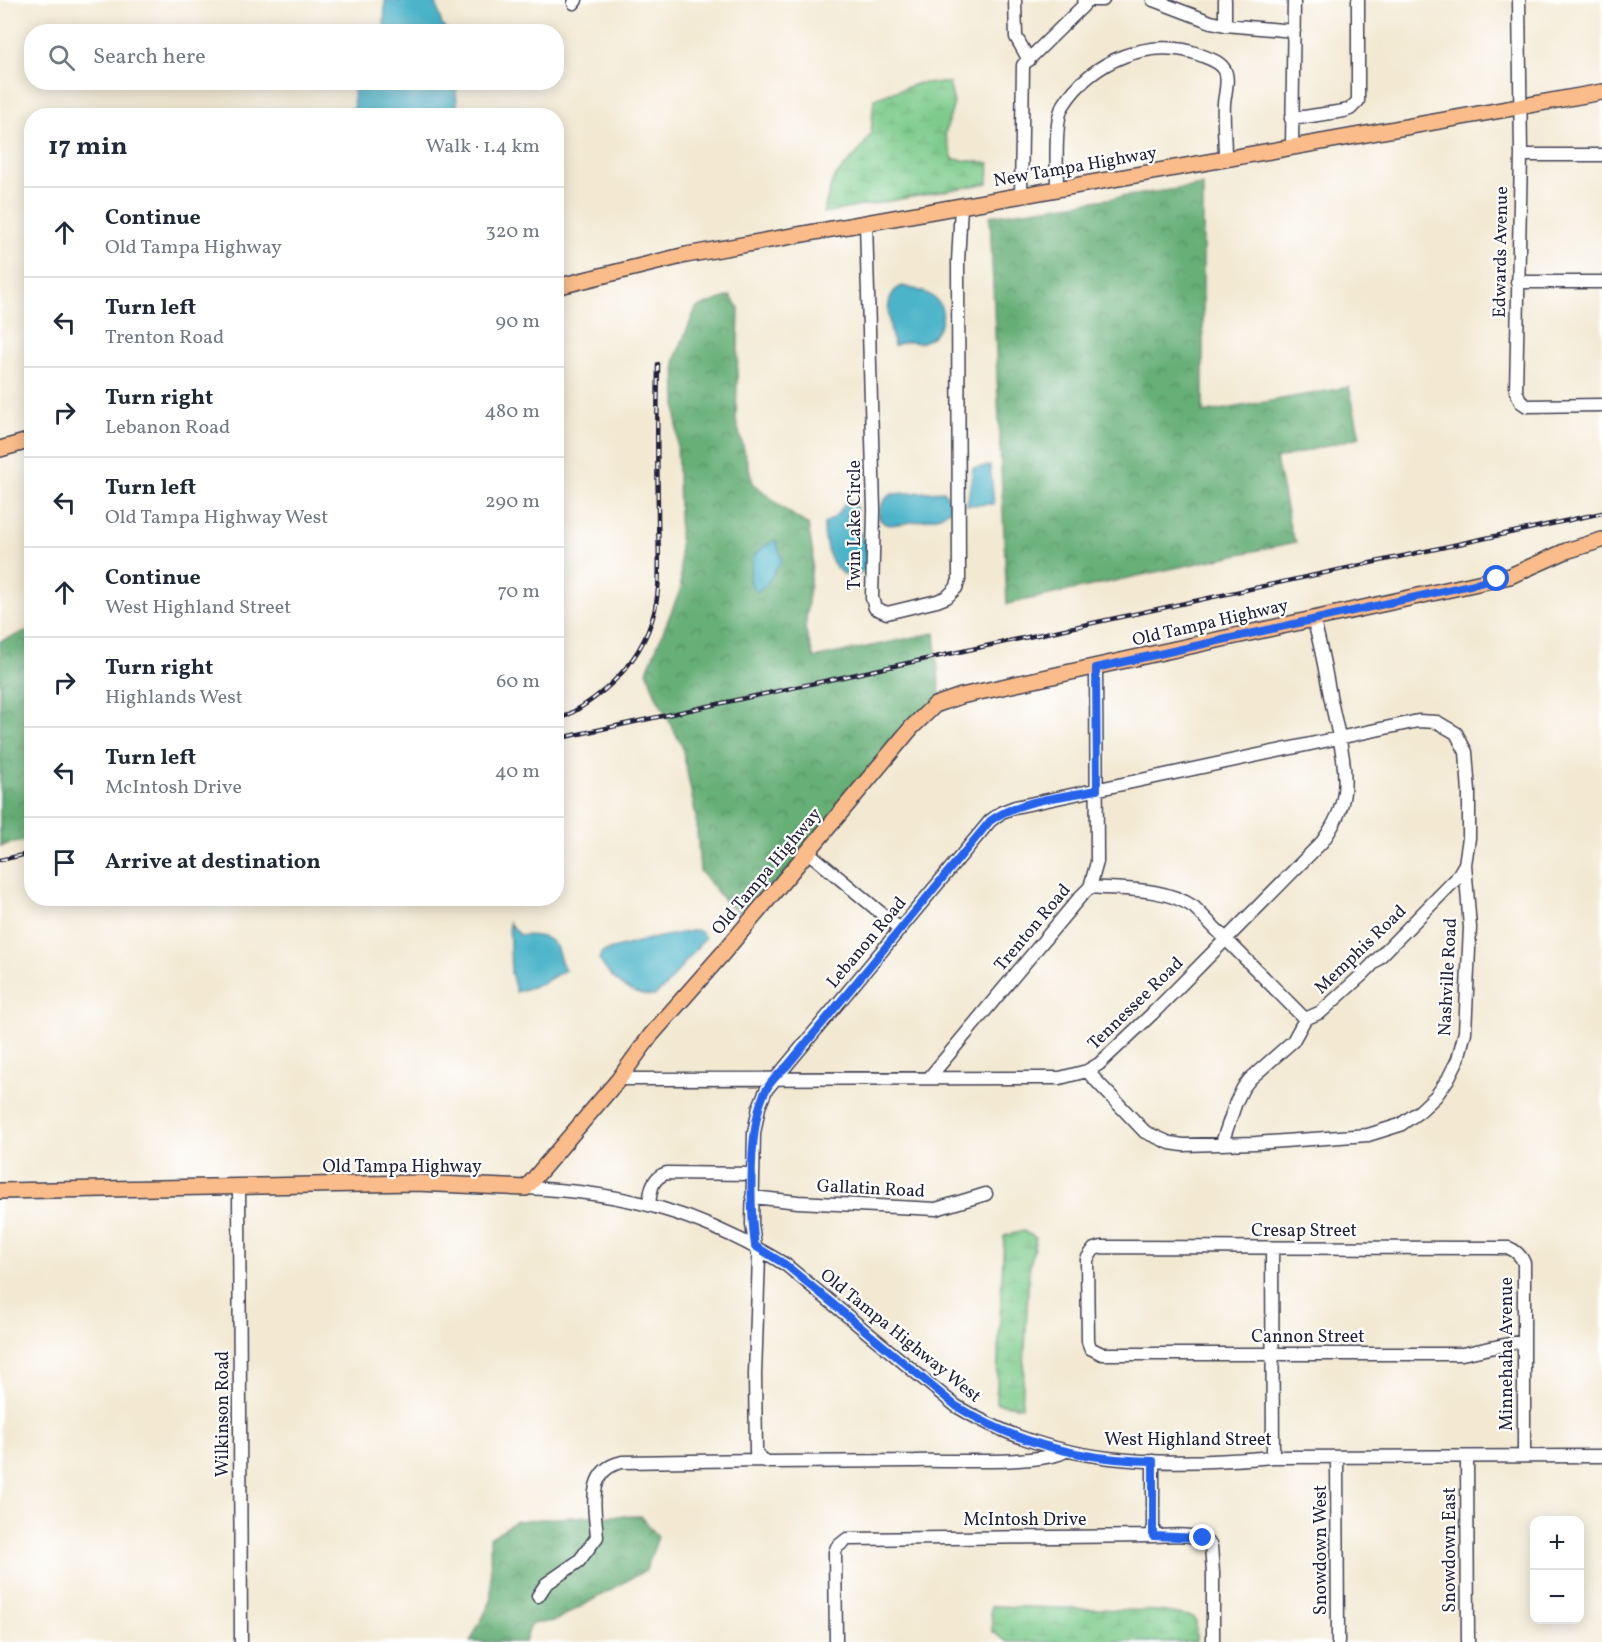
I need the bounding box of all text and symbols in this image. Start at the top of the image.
search box [24,24,564,90]
icon: search [45,41,78,74]
text: Search here [93,42,206,73]
text: 17 min [48,129,128,165]
text: Walk · 1.4 km [426,133,540,161]
street label: New Tampa Highway [992,141,1159,194]
street label: Edwards Avenue [1488,186,1515,318]
text: Continue [105,203,201,234]
icon: ahead [48,216,81,249]
text: 320 m [485,218,540,246]
text: Old Tampa Highway [105,234,282,262]
text: Turn left [105,293,196,324]
icon: left [48,306,81,339]
text: 90 m [496,308,540,336]
text: Trenton Road [105,324,224,352]
text: Turn right [105,383,213,414]
icon: right [48,396,81,429]
text: 480 m [485,398,540,426]
text: Lebanon Road [105,414,230,442]
street label: Twin Lake Circle [843,460,868,590]
text: Turn left [105,473,196,504]
icon: left [48,486,81,519]
text: 290 m [485,488,540,516]
text: Old Tampa Highway West [105,504,328,532]
text: Continue [105,563,201,594]
route start [1483,565,1509,591]
icon: ahead [48,576,81,609]
text: 70 m [497,578,540,606]
street label: Old Tampa Highway [1130,593,1291,654]
text: West Highland Street [105,594,291,622]
text: Turn right [105,653,213,684]
icon: right [48,666,81,699]
text: 60 m [496,668,540,696]
text: Highlands West [105,684,243,712]
text: Turn left [105,743,196,774]
icon: left [48,756,81,789]
text: 40 m [495,758,540,786]
text: McIntosh Drive [105,774,242,802]
street label: Old Tampa Highway [706,803,828,941]
icon: arrive [48,846,81,879]
text: Arrive at destination [105,847,321,878]
street label: Trenton Road [989,879,1077,977]
street label: Lebanon Road [821,892,913,994]
street label: Memphis Road [1310,900,1413,1000]
street label: Nashville Road [1433,917,1464,1037]
street label: Tennessee Road [1083,952,1190,1056]
street label: Old Tampa Highway [322,1155,482,1180]
street label: Gallatin Road [816,1174,926,1205]
street label: Cresap Street [1251,1219,1357,1244]
street label: Old Tampa Highway West [814,1263,986,1409]
street label: Minnehaha Avenue [1495,1277,1520,1431]
street label: Cannon Street [1251,1325,1365,1350]
street label: Wilkinson Road [211,1351,236,1477]
street label: West Highland Street [1104,1428,1272,1453]
street label: Snowdown West [1309,1485,1334,1615]
street label: Snowdown East [1438,1487,1463,1613]
street label: McIntosh Drive [963,1508,1087,1533]
map controls [1530,1516,1584,1624]
button: + [1530,1516,1584,1570]
route end [1189,1524,1215,1550]
button: − [1530,1570,1584,1624]

